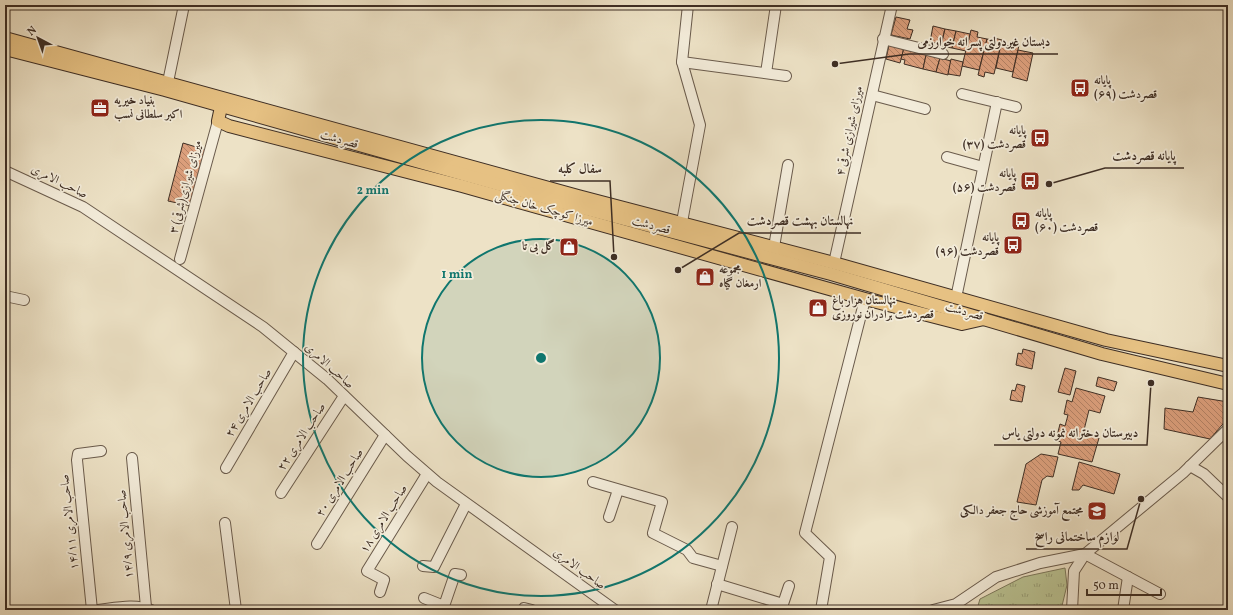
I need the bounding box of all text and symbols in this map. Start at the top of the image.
north arrow [18,18,58,58]
text: N [24,23,40,40]
callout: دبستان غیردولتی پسرانه خوارزمی [909,29,1058,54]
text: دبستان غیردولتی پسرانه خوارزمی [917,34,1051,52]
place label: پایانه قصردشت (۶۹) [1094,73,1157,103]
bus stop icon: پایانه قصردشت (۶۹) [1069,77,1091,99]
street label: ۴ میرزای شیرازی شرقی [833,85,867,177]
place label: بنیاد خیریه اکبر سلطانی نسب [114,93,183,123]
office icon: بنیاد خیریه اکبر سلطانی نسب [89,97,111,119]
place label: پایانه قصردشت (۳۷) [963,123,1027,153]
street label: قصردشت [318,127,360,153]
bus stop icon: پایانه قصردشت (۳۷) [1029,127,1051,149]
street label: ۳ میرزای شیرازی(شرقی) [166,139,206,235]
callout: پایانه قصردشت [1105,143,1184,168]
text: پایانه قصردشت [1112,148,1177,166]
callout: سفال کلبه [550,156,610,181]
street label: صاحب الامری [28,161,90,203]
text: سفال کلبه [558,161,602,179]
place label: پایانه قصردشت (۵۶) [953,166,1017,196]
bus stop icon: پایانه قصردشت (۵۶) [1019,170,1041,192]
text: 2 min [357,183,389,199]
street label: میرزا کوچک خان جنگلی [493,186,595,231]
place label: پایانه قصردشت (۶۰) [1035,206,1098,236]
callout: نهالستان بهشت قصردشت [739,208,861,233]
bus stop icon: پایانه قصردشت (۶۰) [1010,210,1032,232]
street label: قصردشت [630,213,672,239]
text: نهالستان بهشت قصردشت [747,213,853,231]
place label: پایانه قصردشت (۹۶) [936,230,1000,260]
bus stop icon: پایانه قصردشت (۹۶) [1002,234,1024,256]
shop icon: گل بی تا [558,236,580,258]
place label: گل بی تا [522,238,555,255]
place label: مجموعه ارمغان گیاه [719,262,762,292]
shop icon: مجموعه ارمغان گیاه [694,266,716,288]
text: 1 min [442,267,473,283]
place label: نهالستان هزار باغ قصردشت برادران نوروزی [832,293,934,323]
shop icon: نهالستان هزار باغ قصردشت برادران نوروزی [807,297,829,319]
street label: قصردشت [943,299,985,325]
street label: صاحب الامری [301,340,357,392]
centre of rings [534,351,548,365]
street label: ۲۴ صاحب الامری [222,366,276,440]
street label: ۲۲ صاحب الامری [274,400,330,474]
callout: دبیرستان دخترانه نمونه دولتی یاس [994,420,1147,445]
text: دبیرستان دخترانه نمونه دولتی یاس [1002,425,1138,443]
street label: ۲۰ صاحب الامری [313,446,367,520]
street label: ۱۴/۱۱ صاحب الامری [57,473,83,571]
street label: ۱۸ صاحب الامری [357,482,411,556]
street label: ۱۴/۹ صاحب الامری [114,489,138,579]
school or university icon: مجتمع آموزشی حاج جعفر دالکی [1086,500,1108,522]
place label: مجتمع آموزشی حاج جعفر دالکی [960,502,1084,522]
callout: لوازم ساختمانی راسخ [1026,524,1127,549]
text: لوازم ساختمانی راسخ [1035,529,1119,548]
street label: صاحب الامری [550,545,608,593]
scale bar [1087,571,1161,597]
text: 50 m [1093,578,1119,594]

